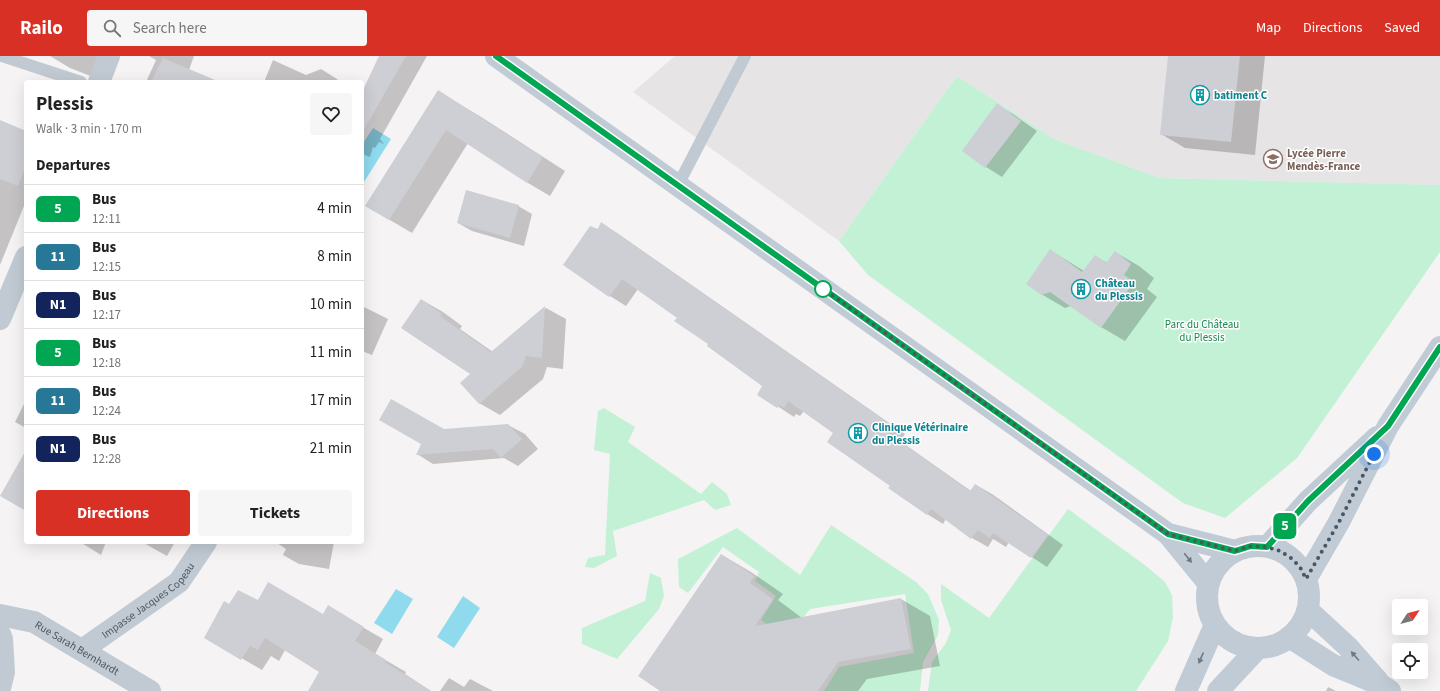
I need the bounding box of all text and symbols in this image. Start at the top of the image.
search box [87,10,367,46]
text: Railo [20,15,63,42]
icon: search [101,17,123,39]
text: Search here [133,18,207,39]
text: Map [1256,18,1281,38]
text: Directions [1303,18,1362,38]
text: Saved [1384,18,1420,38]
building icon: batiment C [1189,84,1211,106]
place label: batiment C [1214,88,1268,103]
text: Plessis [36,91,93,118]
button: heart [310,93,352,135]
text: Walk · 3 min · 170 m [36,120,142,138]
place label: Lycée Pierre Mendès-France [1287,146,1361,174]
school or university icon: Lycée Pierre Mendès-France [1262,148,1284,170]
text: Departures [36,155,110,176]
text: Bus [92,189,116,210]
text: 4 min [317,198,352,219]
text: 5 [54,199,62,219]
text: 12:11 [92,210,121,228]
text: Bus [92,237,116,258]
text: 8 min [317,246,352,267]
text: 11 [51,247,65,267]
text: 12:15 [92,258,121,276]
place label: Château du Plessis [1095,276,1143,304]
building icon: Château du Plessis [1070,278,1092,300]
unlabelled marker [814,280,832,298]
text: Bus [92,285,116,306]
text: 10 min [310,294,352,315]
text: N1 [50,295,66,315]
text: 12:17 [92,306,121,324]
park label: Parc du Château du Plessis [1165,317,1239,345]
text: Bus [92,333,116,354]
text: 11 min [310,342,352,363]
text: 5 [54,343,62,363]
text: 12:18 [92,354,121,372]
text: Bus [92,381,116,402]
text: 17 min [310,390,352,411]
text: 11 [51,391,65,411]
text: 12:24 [92,402,121,420]
place label: Clinique Vétérinaire du Plessis [872,420,968,448]
building icon: Clinique Vétérinaire du Plessis [847,422,869,444]
text: Bus [92,429,116,450]
text: 21 min [310,438,352,459]
text: N1 [50,439,66,459]
your location [1364,444,1384,464]
text: 12:28 [92,450,121,468]
button: Directions [36,490,190,536]
button: Tickets [198,490,352,536]
line badge: 5 [1272,513,1298,539]
text: 5 [1281,516,1289,536]
one-way arrow [1184,553,1193,564]
street label: Impasse Jacques Copeau [99,560,198,642]
north arrow [1392,599,1428,635]
map controls [1392,599,1428,679]
street label: Rue Sarah Bernhardt [32,617,122,679]
button: locate [1392,643,1428,679]
one-way arrow [1351,651,1360,661]
one-way arrow [1197,653,1203,665]

